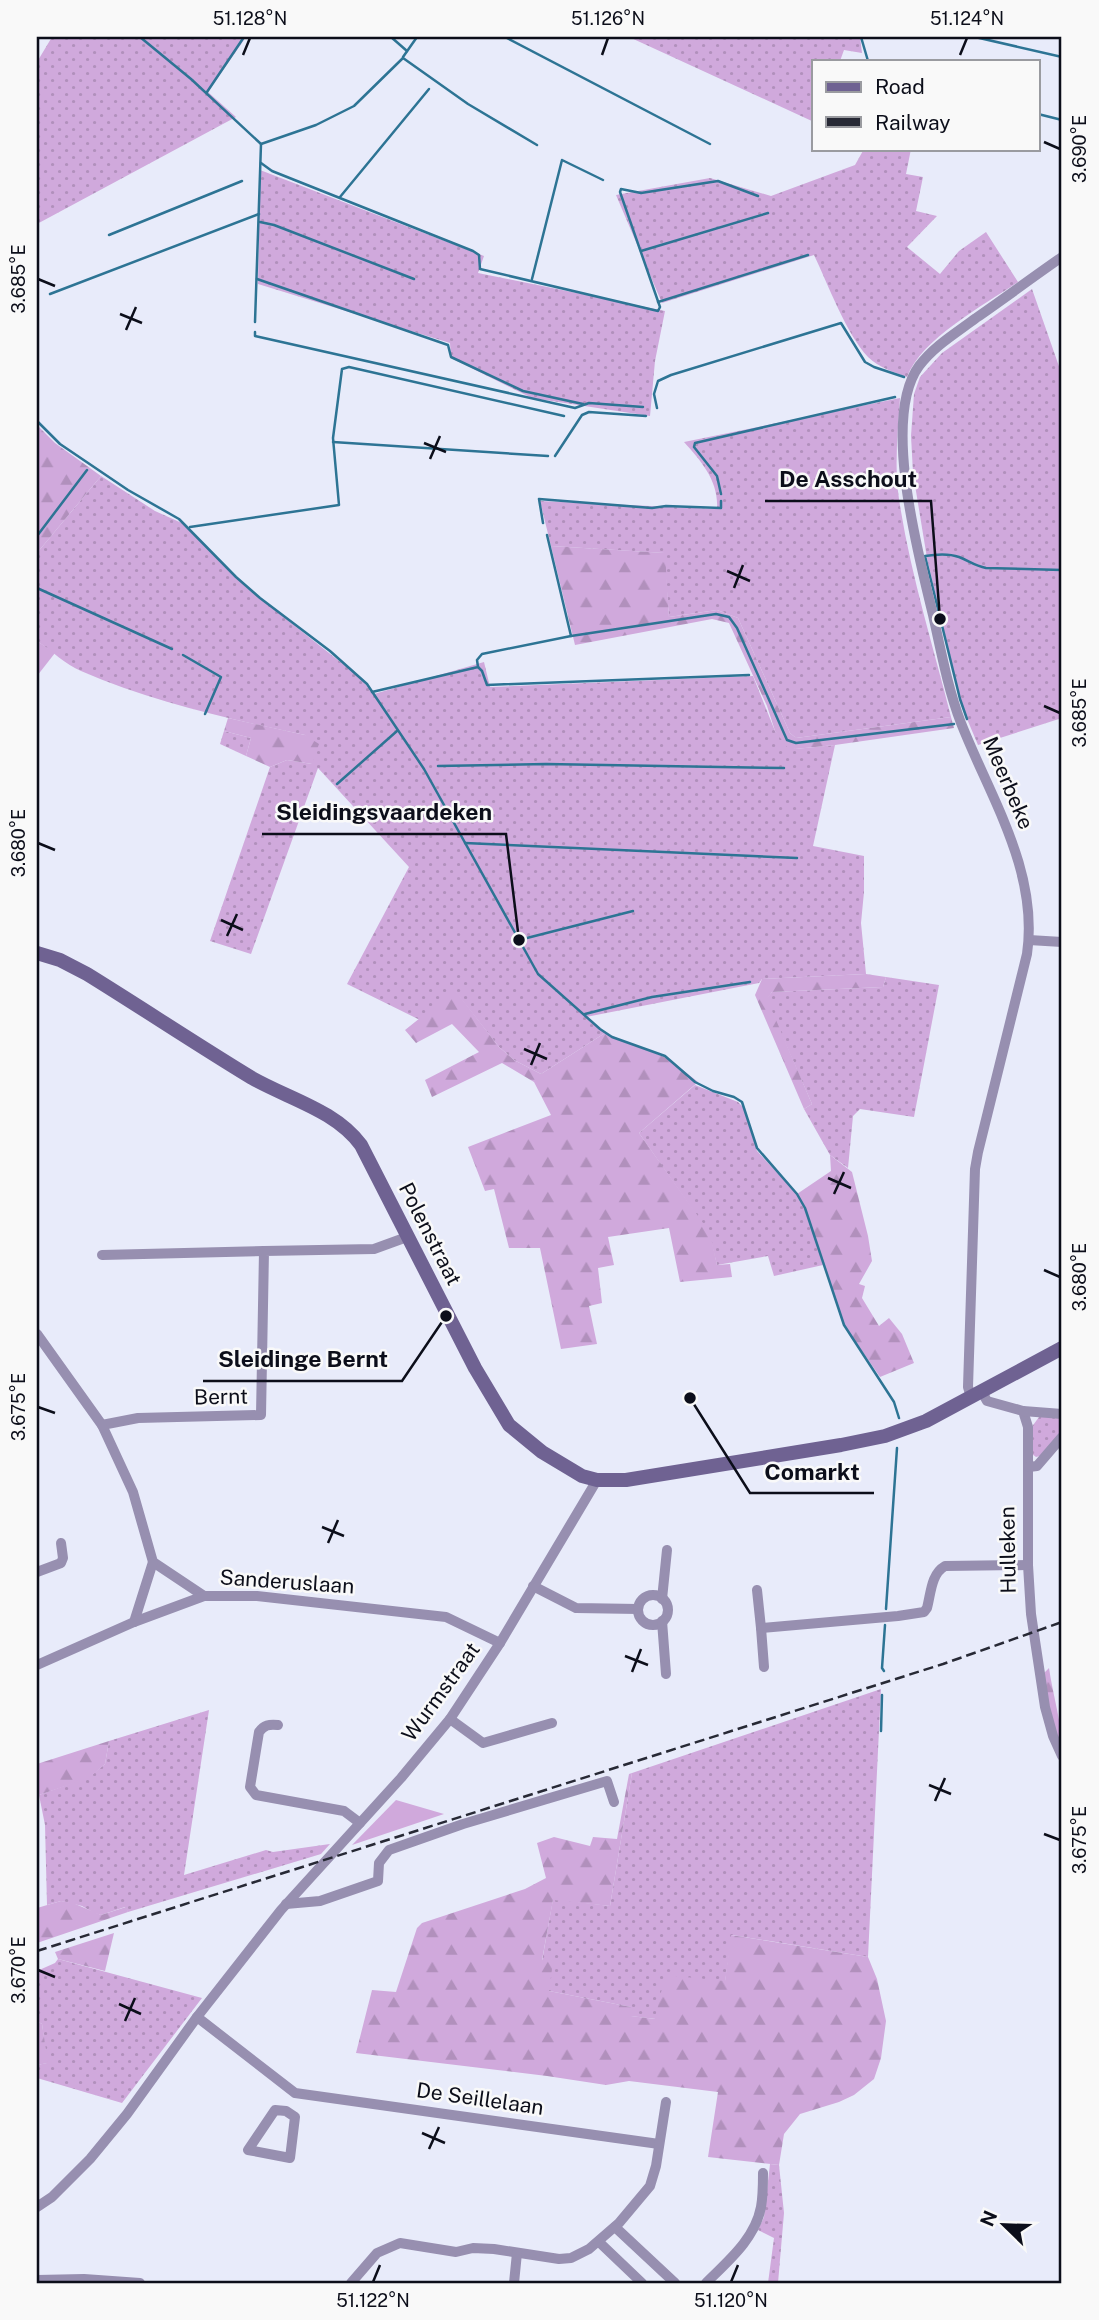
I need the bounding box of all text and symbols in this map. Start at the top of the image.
text: 51.128°N [213,8,287,29]
text: 51.126°N [571,8,645,29]
text: 51.124°N [930,8,1004,29]
legend [812,60,1040,150]
text: Road [875,74,925,99]
text: Railway [875,110,951,135]
text: 3.690°E [1069,115,1090,183]
text: 3.685°E [8,244,29,314]
callout: De Asschout [765,457,931,501]
text: De Asschout [779,465,917,492]
text: 3.685°E [1069,678,1090,748]
street label: Meerbeke [978,733,1039,833]
callout: Sleidingsvaardeken [262,790,506,834]
text: Sleidingsvaardeken [276,798,492,825]
text: 3.680°E [8,809,29,877]
street label: Polenstraat [394,1178,467,1289]
text: 3.680°E [1069,1243,1090,1311]
callout: Sleidinge Bernt [203,1337,402,1381]
text: Sleidinge Bernt [218,1345,388,1372]
text: 3.675°E [8,1373,29,1441]
street label: Bernt [194,1384,248,1409]
callout: Comarkt [750,1449,874,1493]
text: Comarkt [764,1458,860,1485]
street label: Hulleken [994,1506,1021,1594]
street label: Sanderuslaan [219,1564,355,1599]
street label: Wurmstraat [396,1637,485,1746]
text: 3.675°E [1069,1806,1090,1874]
text: 3.670°E [8,1936,29,2004]
street label: De Seillelaan [415,2077,545,2120]
north arrow [970,2190,1040,2260]
text: N [975,2207,1001,2229]
text: 51.122°N [336,2290,410,2311]
text: 51.120°N [694,2290,768,2311]

